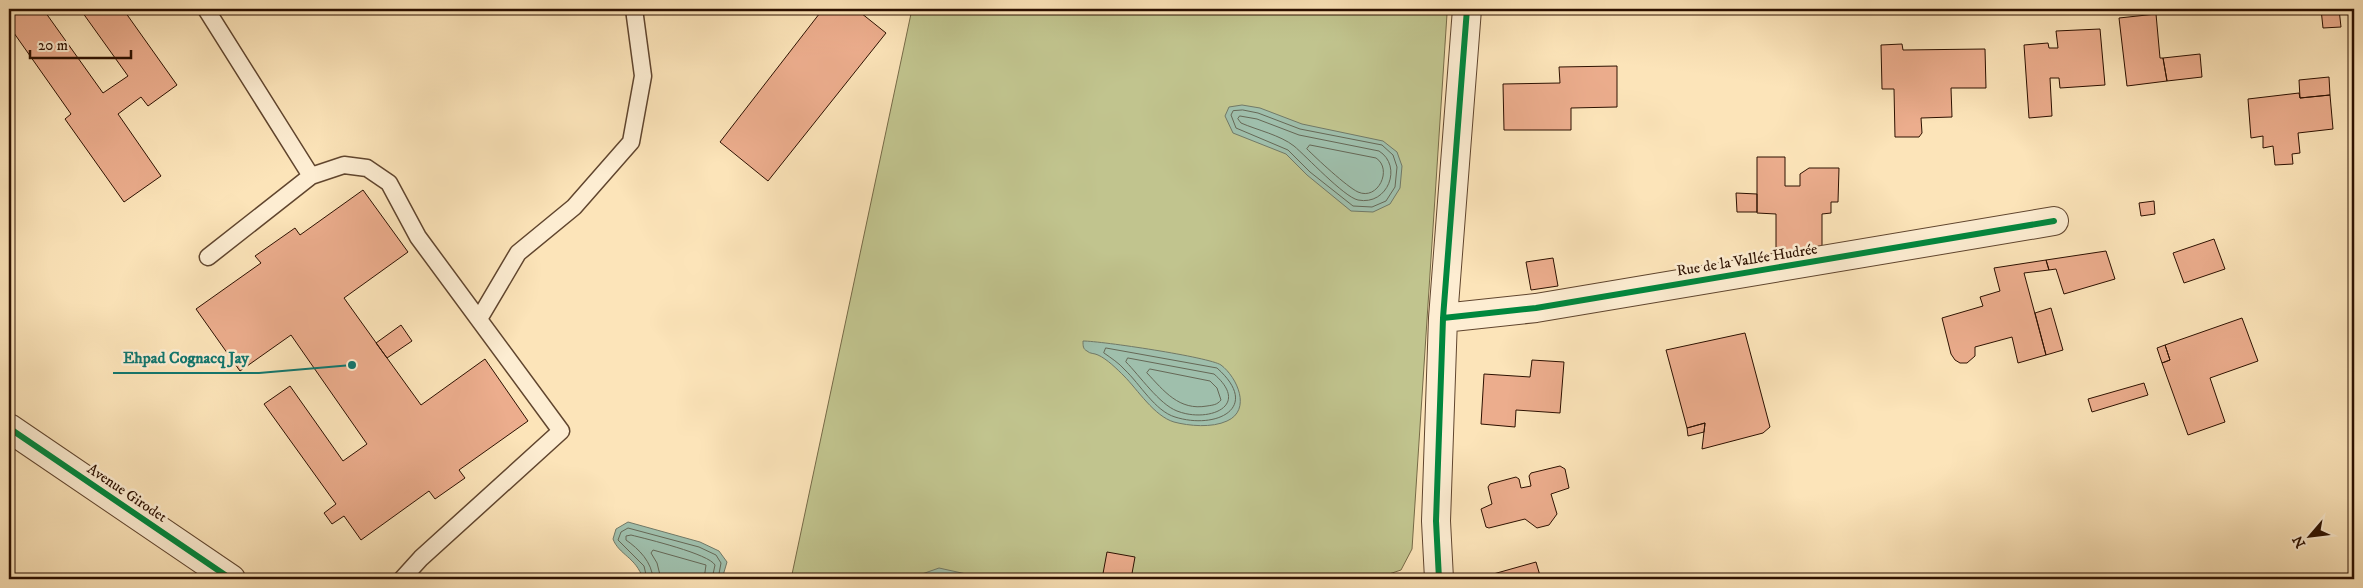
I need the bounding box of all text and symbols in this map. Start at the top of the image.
scale bar [30,28,131,60]
text: 20 m [38,36,68,55]
street label: Rue de la Vallée Hudrée [1675,239,1819,281]
callout: Ehpad Cognacq Jay [113,342,259,373]
text: Ehpad Cognacq Jay [123,348,249,369]
street label: Avenue Girodet [83,459,171,527]
north arrow [2286,510,2336,560]
text: N [2289,532,2310,551]

